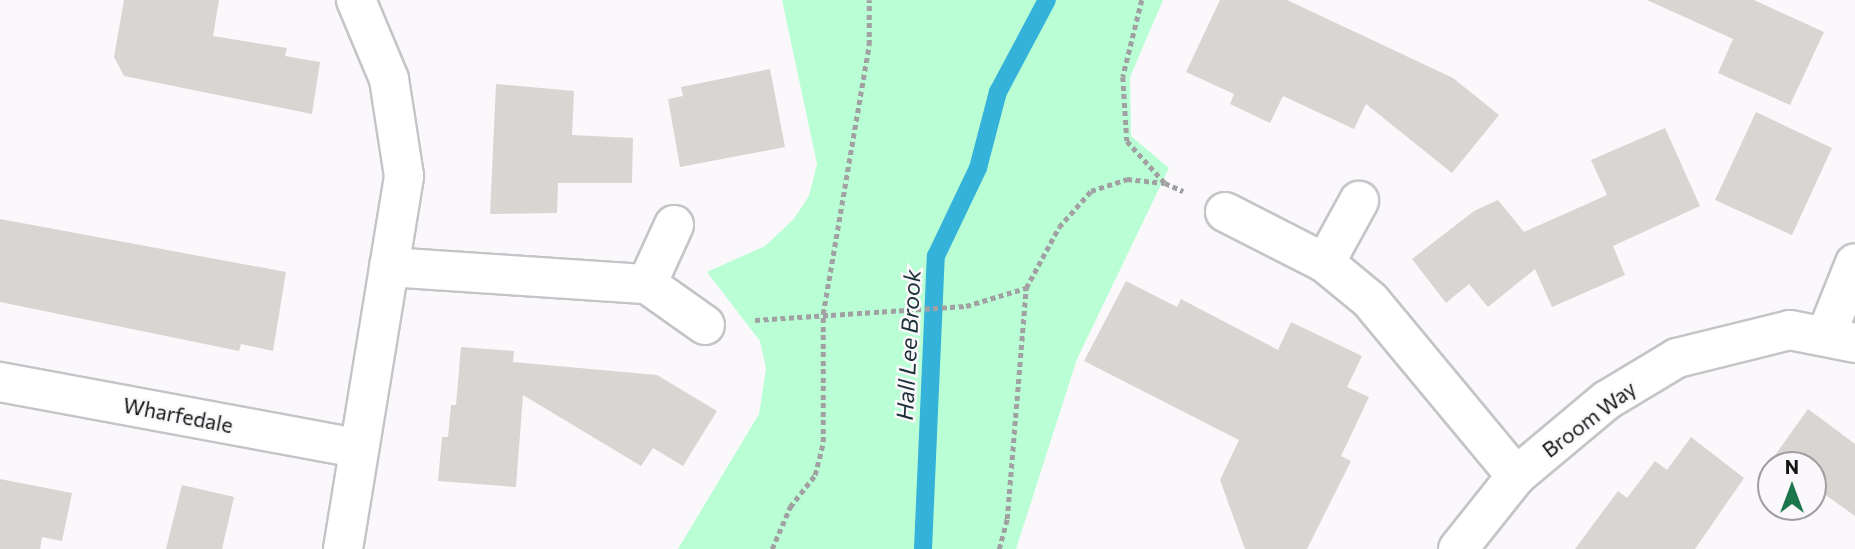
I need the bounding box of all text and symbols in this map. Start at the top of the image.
water label: Hall Lee Brook [890,269,926,421]
street label: Broom Way [1537,376,1641,462]
street label: Wharfedale [121,392,235,438]
north arrow [1757,451,1827,521]
text: N [1785,455,1799,478]

